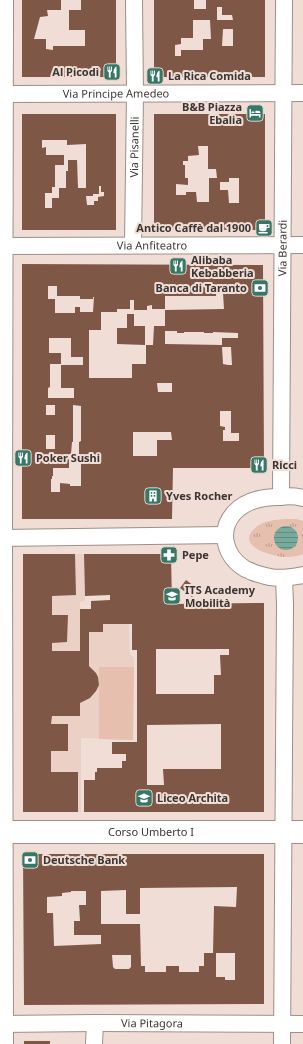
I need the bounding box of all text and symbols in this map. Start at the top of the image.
restaurant icon: Al Picodì [102,62,122,82]
place label: Al Picodì [52,64,100,79]
restaurant icon: La Rica Comida [145,66,165,86]
place label: La Rica Comida [168,68,251,83]
street label: Via Principe Amedeo [63,85,170,101]
place label: B&B Piazza Ebalia [182,99,242,127]
hotel icon: B&B Piazza Ebalia [245,103,265,123]
street label: Via Pisanelli [126,116,142,178]
cafe icon: Antico Caffè dal 1900 [254,218,274,238]
place label: Antico Caffè dal 1900 [136,220,251,235]
street label: Via Berardi [274,220,290,276]
street label: Via Anfiteatro [117,237,188,253]
place label: Alibaba Kebabberia [191,252,254,280]
restaurant icon: Alibaba Kebabberia [168,256,188,276]
bank icon: Banca di Taranto [250,278,270,298]
place label: Banca di Taranto [156,280,247,295]
restaurant icon: Poker Sushi [13,448,33,468]
place label: Poker Sushi [36,450,100,465]
restaurant icon: Ricci [249,455,269,475]
place label: Ricci [272,457,297,472]
building icon: Yves Rocher [143,486,163,506]
place label: Yves Rocher [166,488,233,503]
pharmacy icon: Pepe [159,545,179,565]
place label: Pepe [182,547,209,562]
place label: ITS Academy Mobilità [185,582,256,610]
school or university icon: ITS Academy Mobilità [162,586,182,606]
school or university icon: Liceo Archita [134,788,154,808]
place label: Liceo Archita [157,790,228,805]
street label: Corso Umberto I [108,824,194,839]
bank icon: Deutsche Bank [20,850,40,870]
place label: Deutsche Bank [43,852,125,867]
street label: Via Pitagora [121,1015,183,1030]

